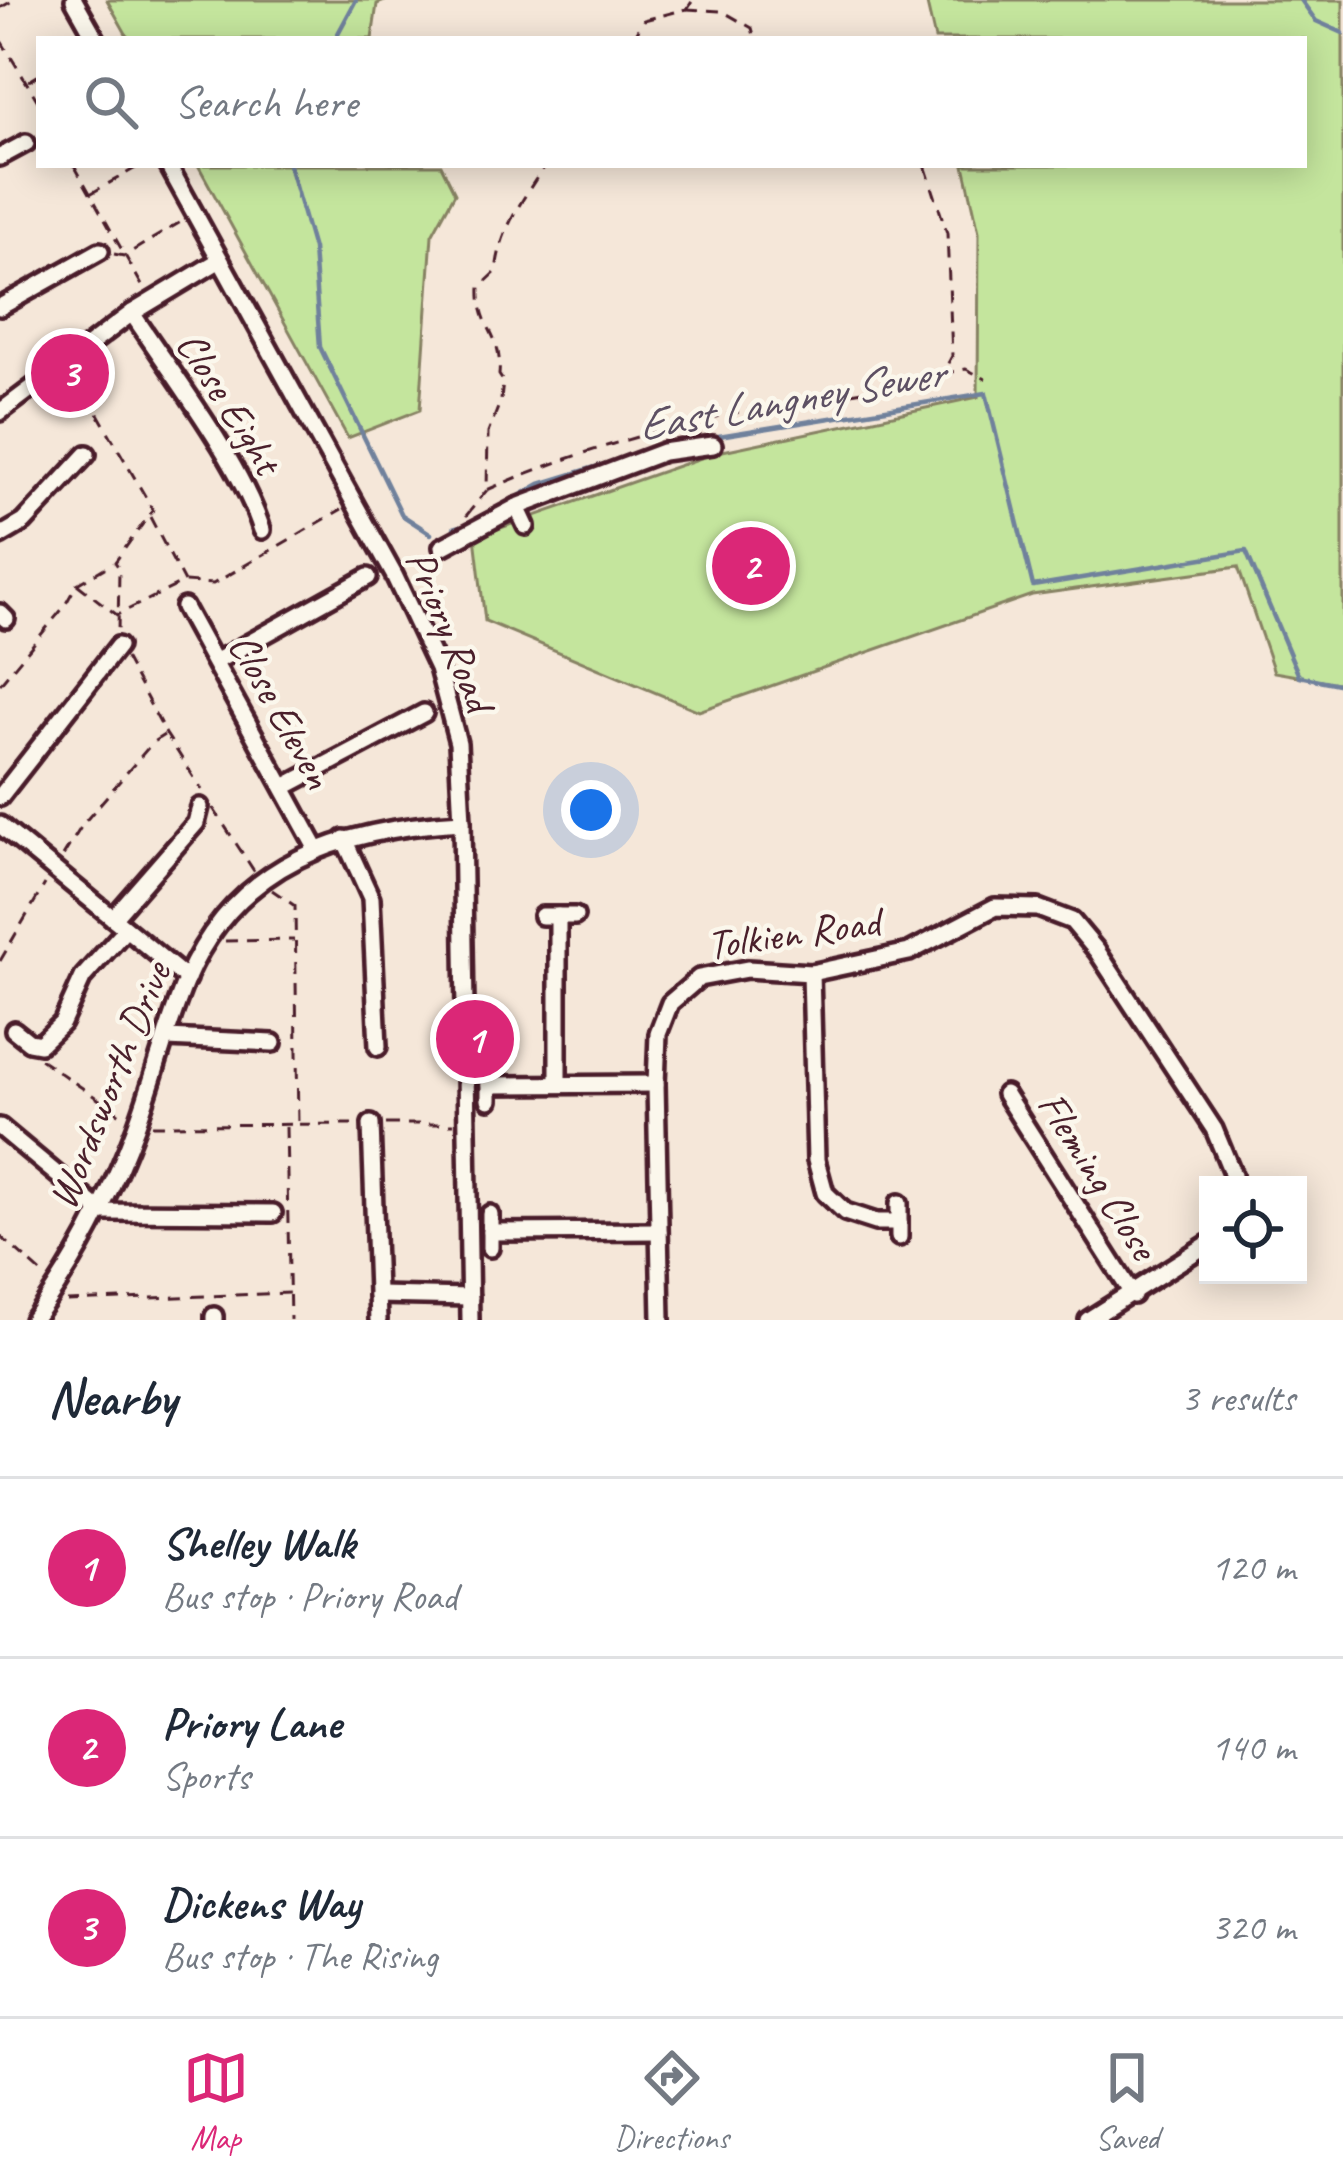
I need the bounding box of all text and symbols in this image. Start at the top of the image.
search box [36,36,1307,168]
icon: search [78,69,144,135]
text: Search here [174,74,357,131]
street label: Close Eight [164,322,295,488]
pin: 3 [31,328,109,418]
water label: East Langney Sewer [633,343,954,454]
pin: 2 [712,521,790,611]
street label: Priory Road [393,542,508,725]
street label: Close Eleven [216,624,345,799]
your location [561,780,621,840]
street label: Tolkien Road [704,894,889,972]
street label: Wordsworth Drive [36,952,184,1217]
pin: 1 [436,994,514,1084]
street label: Fleming Close [1025,1082,1172,1272]
map controls [1199,1176,1307,1284]
button: locate [1199,1176,1307,1284]
text: Nearby [48,1366,176,1430]
text: 3 results [1181,1374,1295,1423]
text: Shelley Walk [162,1515,355,1572]
text: 1 [78,1543,96,1592]
text: 120 m [1211,1543,1295,1592]
text: Bus stop · Priory Road [162,1572,457,1621]
text: Priory Lane [162,1695,341,1752]
text: 2 [78,1723,96,1772]
text: 140 m [1211,1723,1295,1772]
text: Sports [162,1752,250,1801]
text: Dickens Way [162,1875,360,1932]
text: 3 [78,1903,96,1952]
text: 320 m [1211,1903,1295,1952]
text: Bus stop · The Rising [162,1932,438,1981]
tab: Map [183,2045,249,2159]
tab: Directions [614,2045,729,2159]
tab: Saved [1094,2045,1160,2159]

